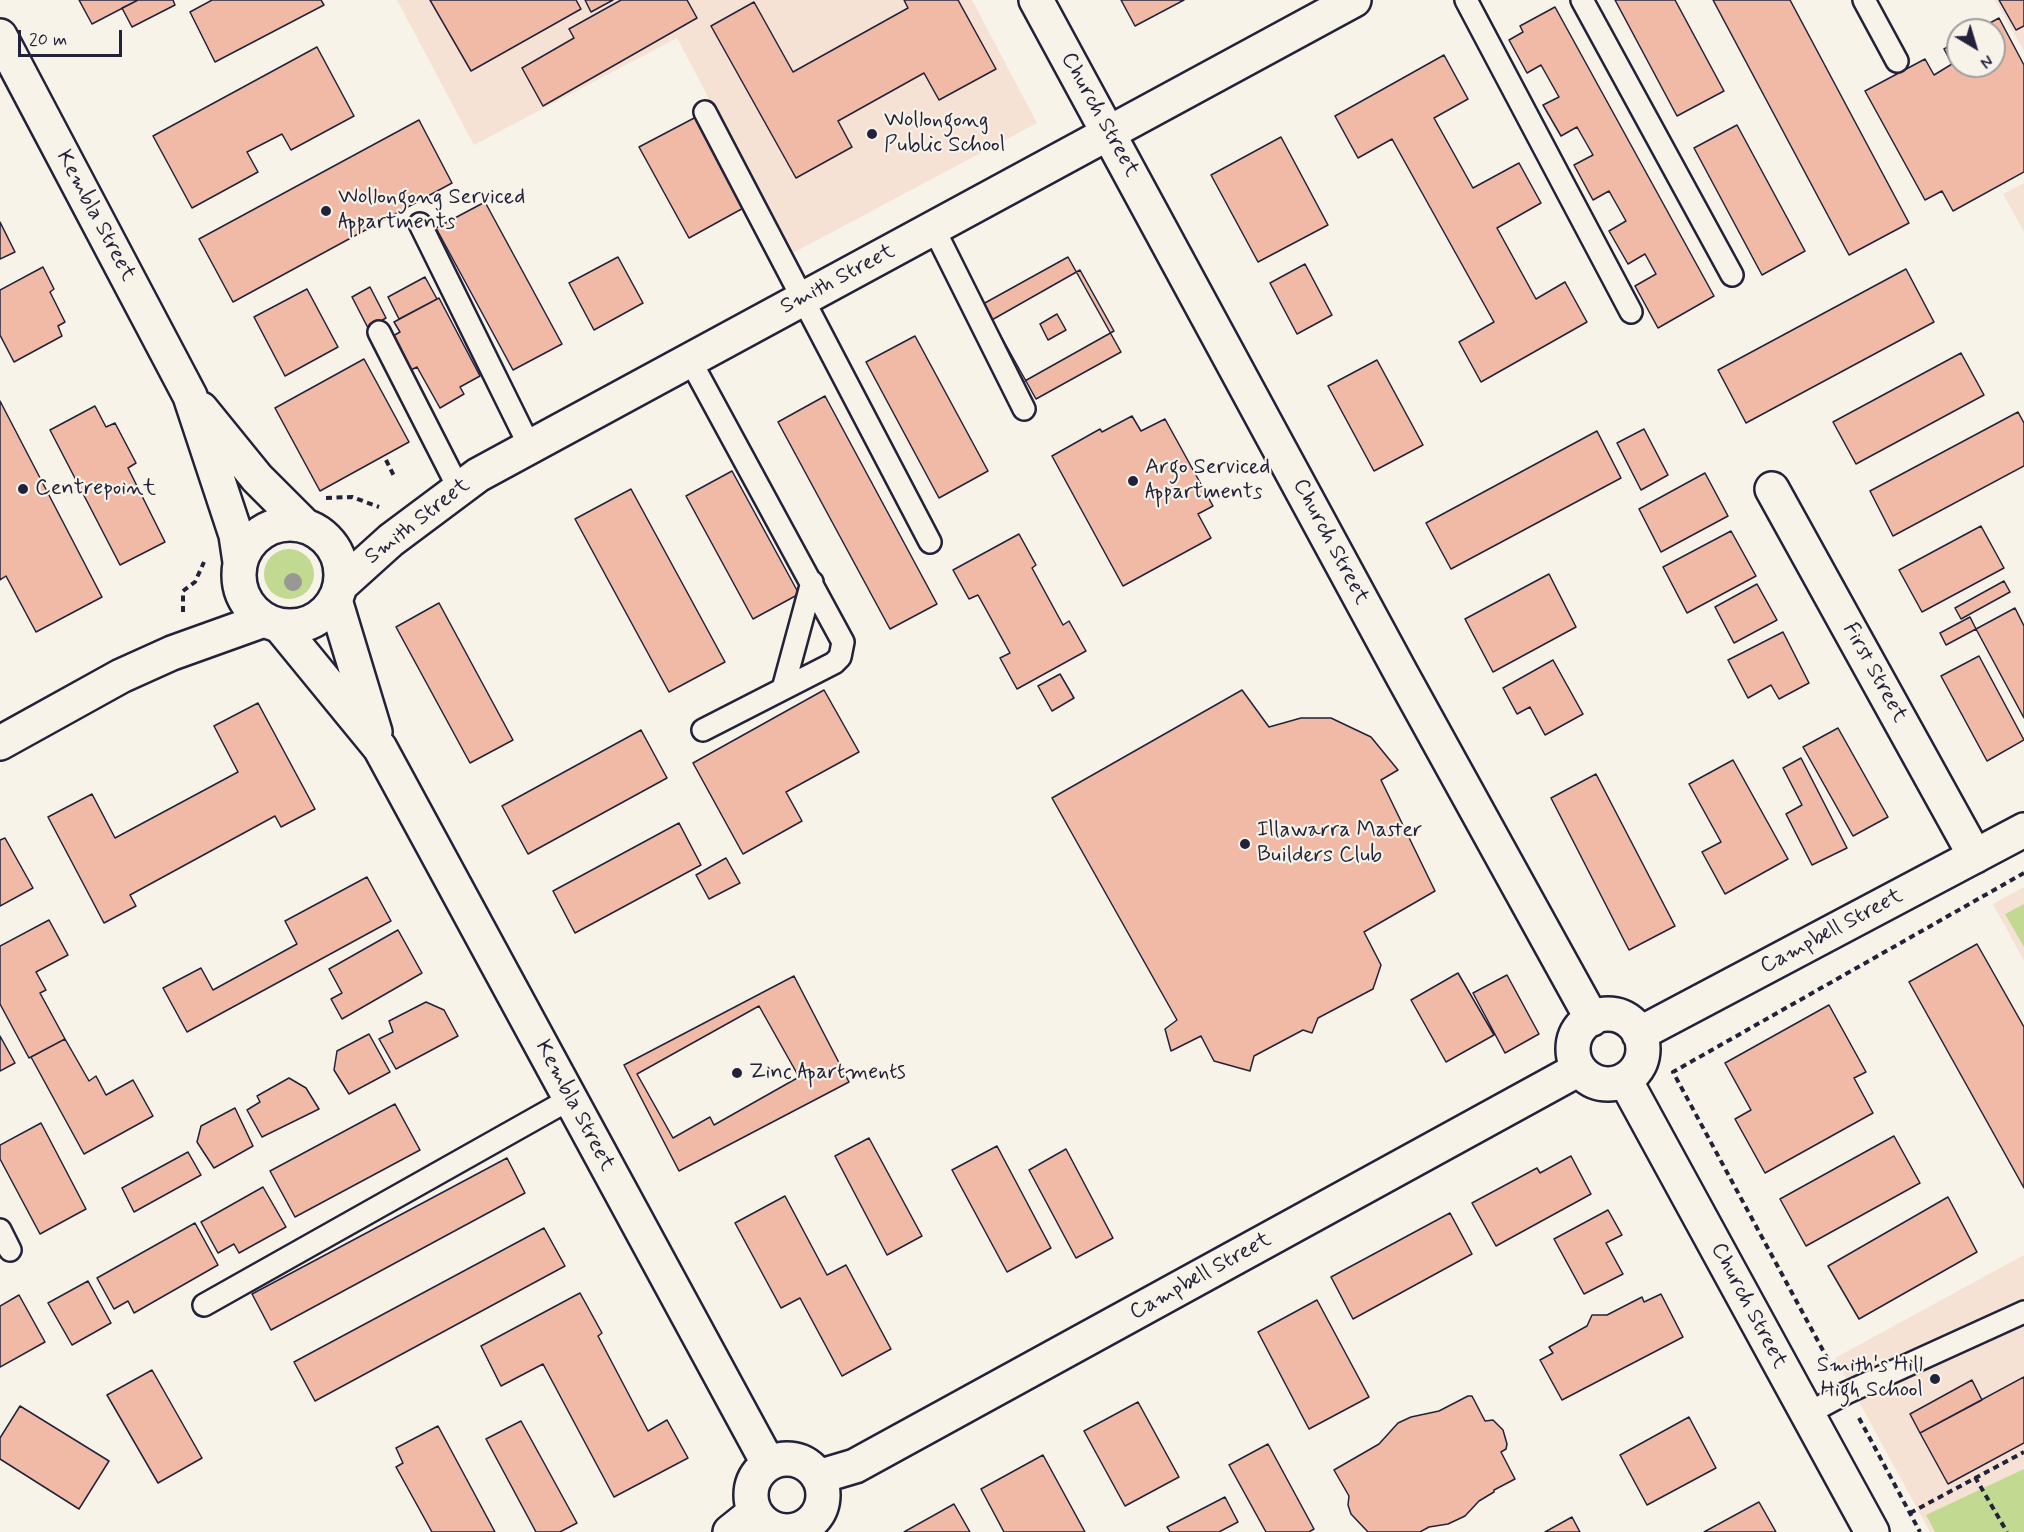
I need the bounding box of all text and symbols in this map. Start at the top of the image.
scale bar [21,18,124,56]
north arrow [1946,18,2006,78]
text: 20 m [29,28,67,52]
street label: Church Street [1054,48,1144,182]
text: N [1975,49,1997,73]
place label: Wollongong Public School [884,108,1005,160]
marker: Wollongong Public School [865,127,879,141]
street label: Kembla Street [49,146,141,286]
place label: Wollongong Serviced Appartments [338,185,525,236]
marker: Wollongong Serviced Appartments [319,204,333,218]
street label: Smith Street [776,239,900,321]
place label: Argo Serviced Appartments [1145,455,1270,506]
street label: Smith Street [360,473,476,571]
marker: Argo Serviced Appartments [1126,474,1140,488]
street label: Church Street [1286,475,1374,609]
place label: Centrepoint [35,476,156,502]
marker: Centrepoint [16,482,30,496]
street label: First Street [1836,619,1912,727]
place label: Illawarra Master Builders Club [1257,818,1422,870]
marker: Illawarra Master Builders Club [1238,837,1252,851]
street label: Campbell Street [1756,883,1908,981]
street label: Kembla Street [528,1036,620,1176]
place label: Zinc Apartments [749,1060,906,1086]
marker: Zinc Apartments [730,1066,744,1080]
street label: Campbell Street [1126,1227,1276,1327]
street label: Church Street [1704,1239,1792,1373]
place label: Smith's Hill High School [1817,1353,1923,1404]
marker: Smith's Hill High School [1928,1372,1942,1386]

